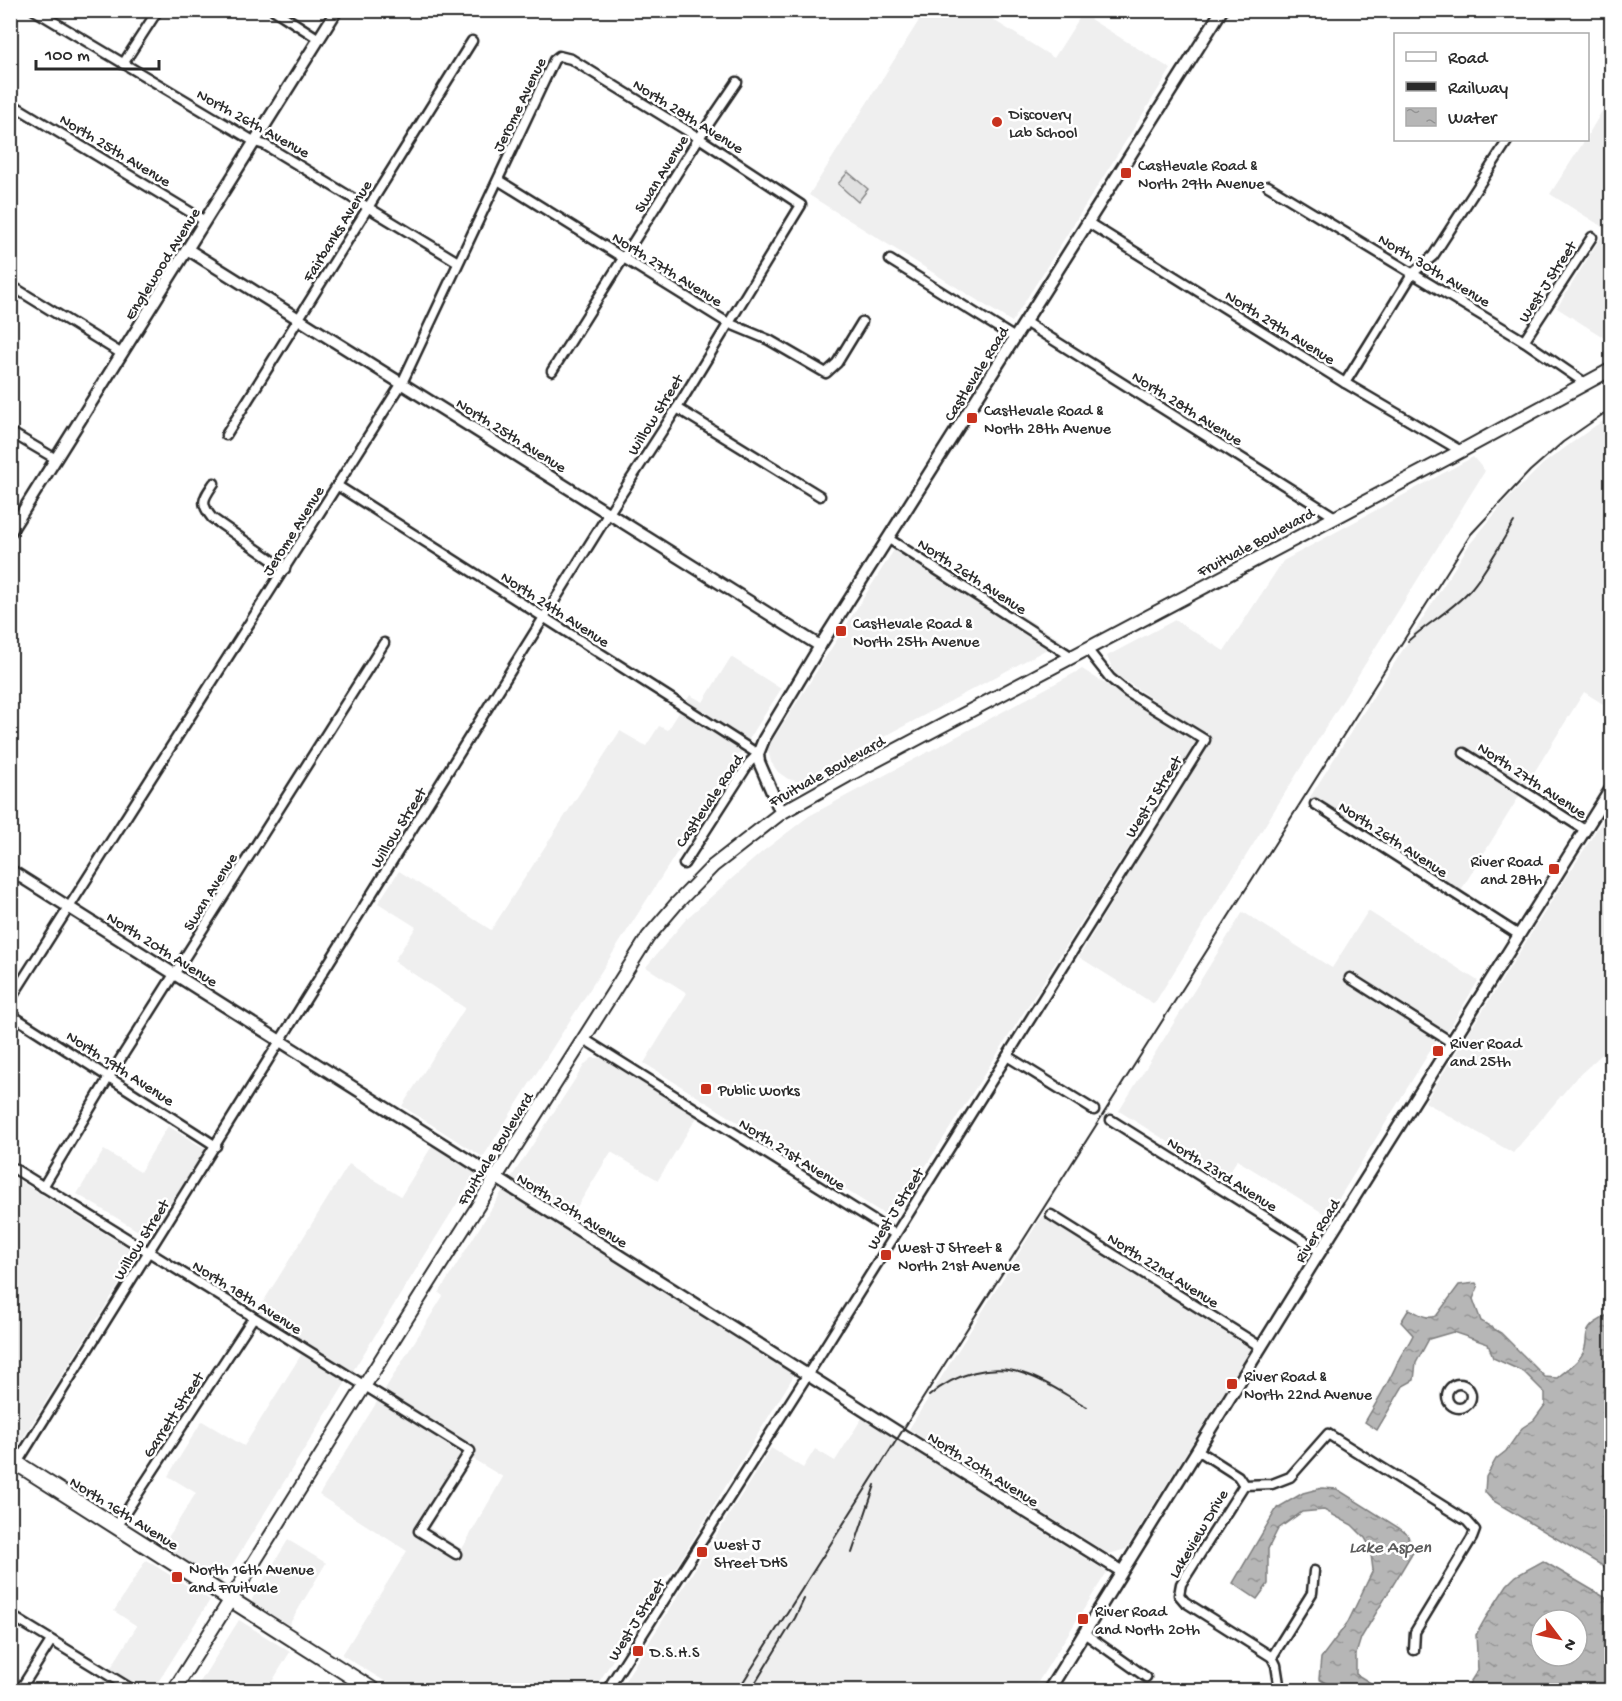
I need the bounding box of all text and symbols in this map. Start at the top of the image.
scale bar [36,33,159,71]
legend [1394,33,1589,141]
text: 100 m [44,46,90,67]
text: Road [1448,49,1489,70]
street label: Jerome Avenue [490,55,552,156]
street label: North 28th Avenue [628,76,747,160]
text: Railway [1448,79,1508,100]
street label: North 26th Avenue [192,86,313,164]
place label: Discovery Lab School [1008,107,1078,144]
text: Water [1448,109,1498,130]
street label: North 25th Avenue [55,111,174,193]
marker: Discovery Lab School [990,115,1004,129]
street label: Swan Avenue [632,132,695,217]
place label: Castlevale Road & North 29th Avenue [1138,158,1265,195]
marker: Castlevale Road & North 29th Avenue [1119,166,1133,180]
street label: Fairbanks Avenue [300,177,378,287]
street label: Englewood Avenue [122,205,207,324]
street label: North 27th Avenue [607,229,725,313]
street label: North 30th Avenue [1374,231,1493,313]
street label: West J Street [1516,238,1583,327]
street label: North 29th Avenue [1221,287,1338,371]
street label: Castlevale Road [941,323,1016,426]
street label: North 28th Avenue [1127,368,1246,452]
street label: Willow Street [625,371,690,460]
street label: North 25th Avenue [451,395,569,479]
place label: Castlevale Road & North 28th Avenue [984,403,1112,440]
marker: Castlevale Road & North 28th Avenue [965,411,979,425]
street label: Jerome Avenue [260,483,331,580]
street label: Fruitvale Boulevard [1194,505,1320,583]
street label: North 26th Avenue [913,536,1030,621]
street label: North 24th Avenue [496,569,613,654]
place label: Castlevale Road & North 25th Avenue [853,616,980,653]
marker: Castlevale Road & North 25th Avenue [834,624,848,638]
street label: Fruitvale Boulevard [766,733,890,813]
street label: North 27th Avenue [1473,740,1590,825]
street label: Castlevale Road [673,750,750,852]
street label: West J Street [1122,752,1188,842]
street label: Willow Street [368,784,433,873]
street label: North 26th Avenue [1334,799,1451,884]
street label: Swan Avenue [181,850,244,935]
place label: River Road and 28th [1470,854,1544,891]
marker: River Road and 28th [1547,862,1561,876]
street label: North 20th Avenue [102,909,221,993]
street label: North 19th Avenue [62,1028,177,1112]
place label: River Road and 25th [1450,1036,1523,1073]
marker: River Road and 25th [1431,1044,1445,1058]
marker: Public Works [699,1082,713,1096]
place label: Public Works [717,1083,801,1102]
street label: Fruitvale Boulevard [454,1088,540,1211]
street label: North 21st Avenue [734,1116,849,1197]
street label: North 23rd Avenue [1163,1134,1280,1218]
street label: West J Street [864,1164,930,1254]
street label: North 20th Avenue [512,1170,631,1254]
street label: River Road [1292,1195,1347,1267]
street label: Willow Street [111,1196,176,1285]
street label: North 22nd Avenue [1103,1230,1222,1314]
place label: West J Street & North 21st Avenue [898,1240,1021,1277]
marker: West J Street & North 21st Avenue [879,1248,893,1262]
street label: North 18th Avenue [188,1258,305,1341]
street label: Garrett Street [140,1368,210,1462]
place label: River Road & North 22nd Avenue [1244,1369,1373,1406]
marker: River Road & North 22nd Avenue [1225,1377,1239,1391]
street label: North 20th Avenue [923,1429,1042,1513]
street label: North 16th Avenue [65,1474,182,1557]
street label: Lakeview Drive [1166,1486,1234,1583]
place label: West J Street DHS [714,1537,788,1574]
water label: Lake Aspen [1349,1538,1432,1559]
marker: West J Street DHS [695,1545,709,1559]
place label: North 16th Avenue and Fruitvale [189,1562,315,1599]
marker: North 16th Avenue and Fruitvale [170,1570,184,1584]
street label: West J Street [605,1575,671,1665]
place label: River Road and North 20th [1095,1604,1200,1641]
north arrow [1529,1608,1589,1668]
marker: River Road and North 20th [1076,1612,1090,1626]
text: N [1558,1635,1580,1654]
marker: D.S.H.S [631,1644,645,1658]
place label: D.S.H.S [649,1645,700,1664]

